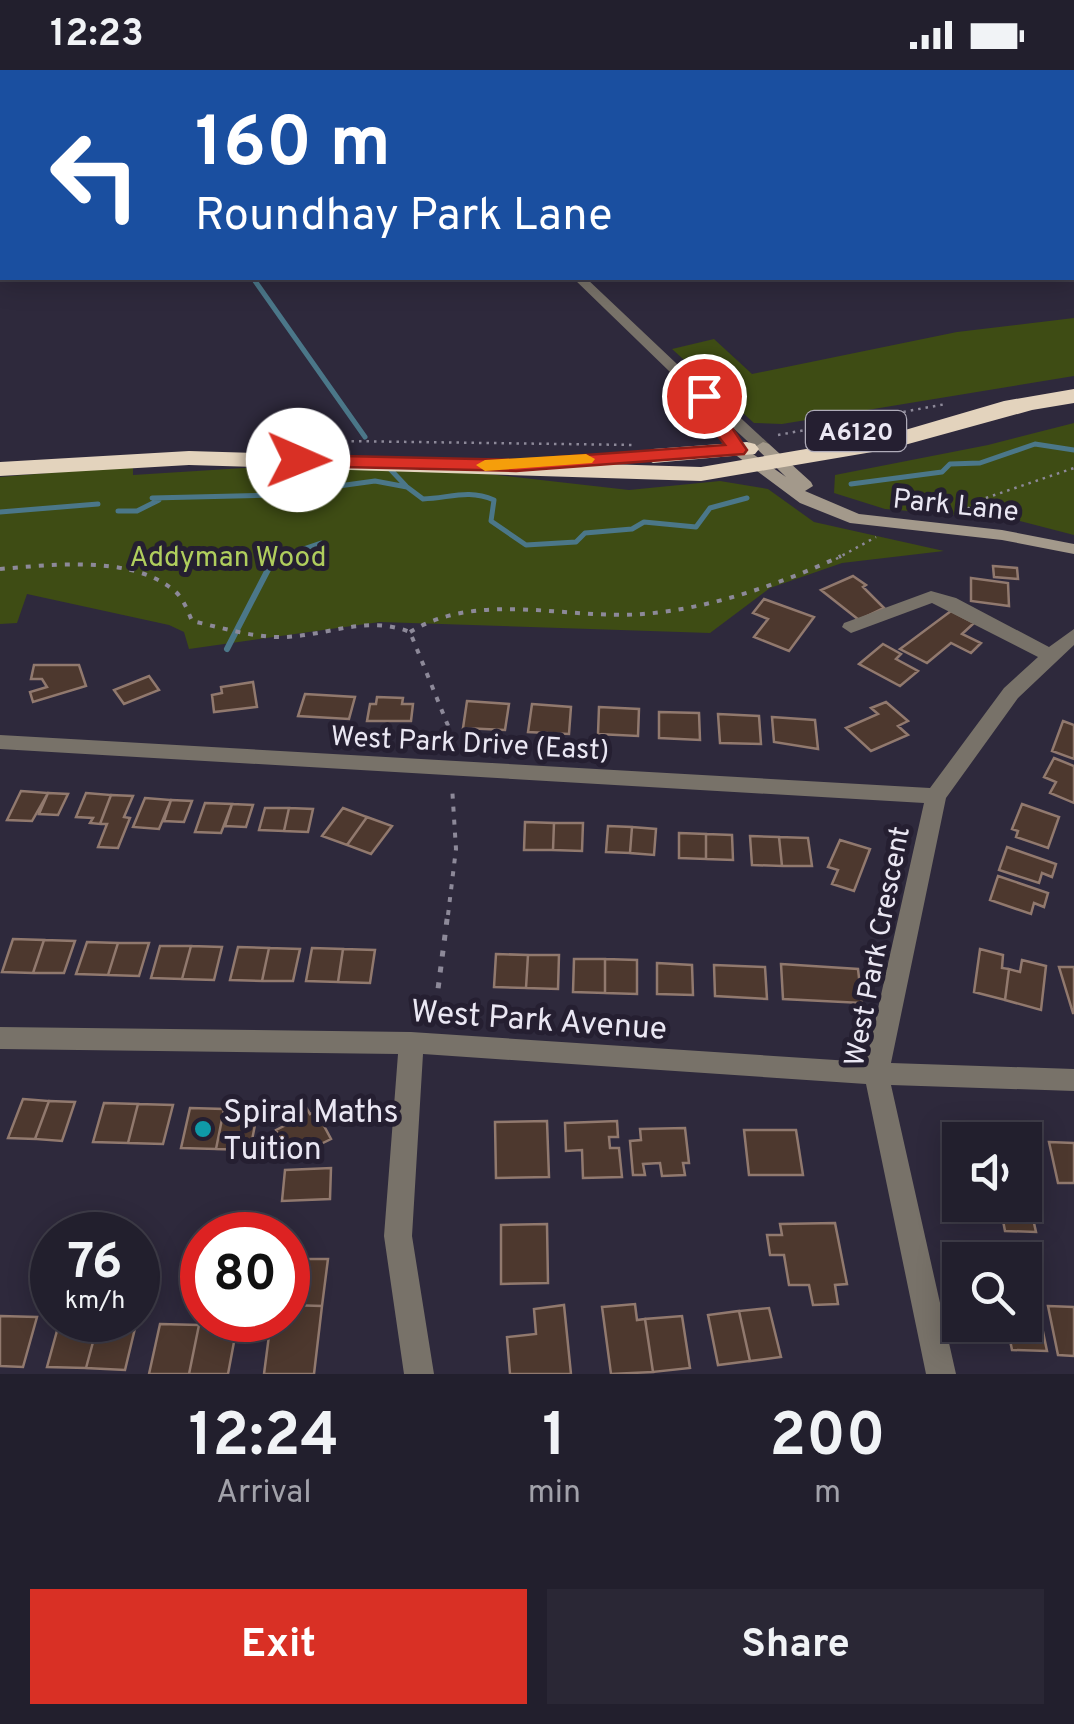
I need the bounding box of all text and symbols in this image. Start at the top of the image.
text: 12:23 [50,11,144,60]
text: 160 m [195,102,391,191]
icon: left [30,110,160,240]
text: Roundhay Park Lane [195,189,612,246]
pin [662,354,747,439]
icon: arrive [677,369,732,424]
position arrow [246,408,350,512]
road number: A6120 [806,411,906,451]
street label: Park Lane [891,482,1020,531]
park label: Addyman Wood [130,541,326,577]
street label: West Park Drive (East) [330,720,610,770]
street label: West Park Crescent [838,824,920,1070]
street label: West Park Avenue [409,993,668,1051]
place label: Spiral Maths Tuition [223,1094,399,1171]
marker: Spiral Maths Tuition [192,1118,214,1140]
map controls [942,1122,1042,1342]
button: sound [942,1122,1042,1222]
speed limit sign: 80 [180,1212,310,1342]
text: 76 [67,1233,123,1296]
button: search [942,1242,1042,1342]
text: km/h [65,1286,125,1318]
text: 12:24 [189,1401,339,1477]
text: 1 [542,1401,566,1477]
text: 200 [770,1401,885,1477]
text: Arrival [216,1474,312,1514]
text: min [528,1474,581,1514]
text: m [814,1474,841,1514]
button: Exit [30,1589,527,1704]
button: Share [547,1589,1044,1704]

